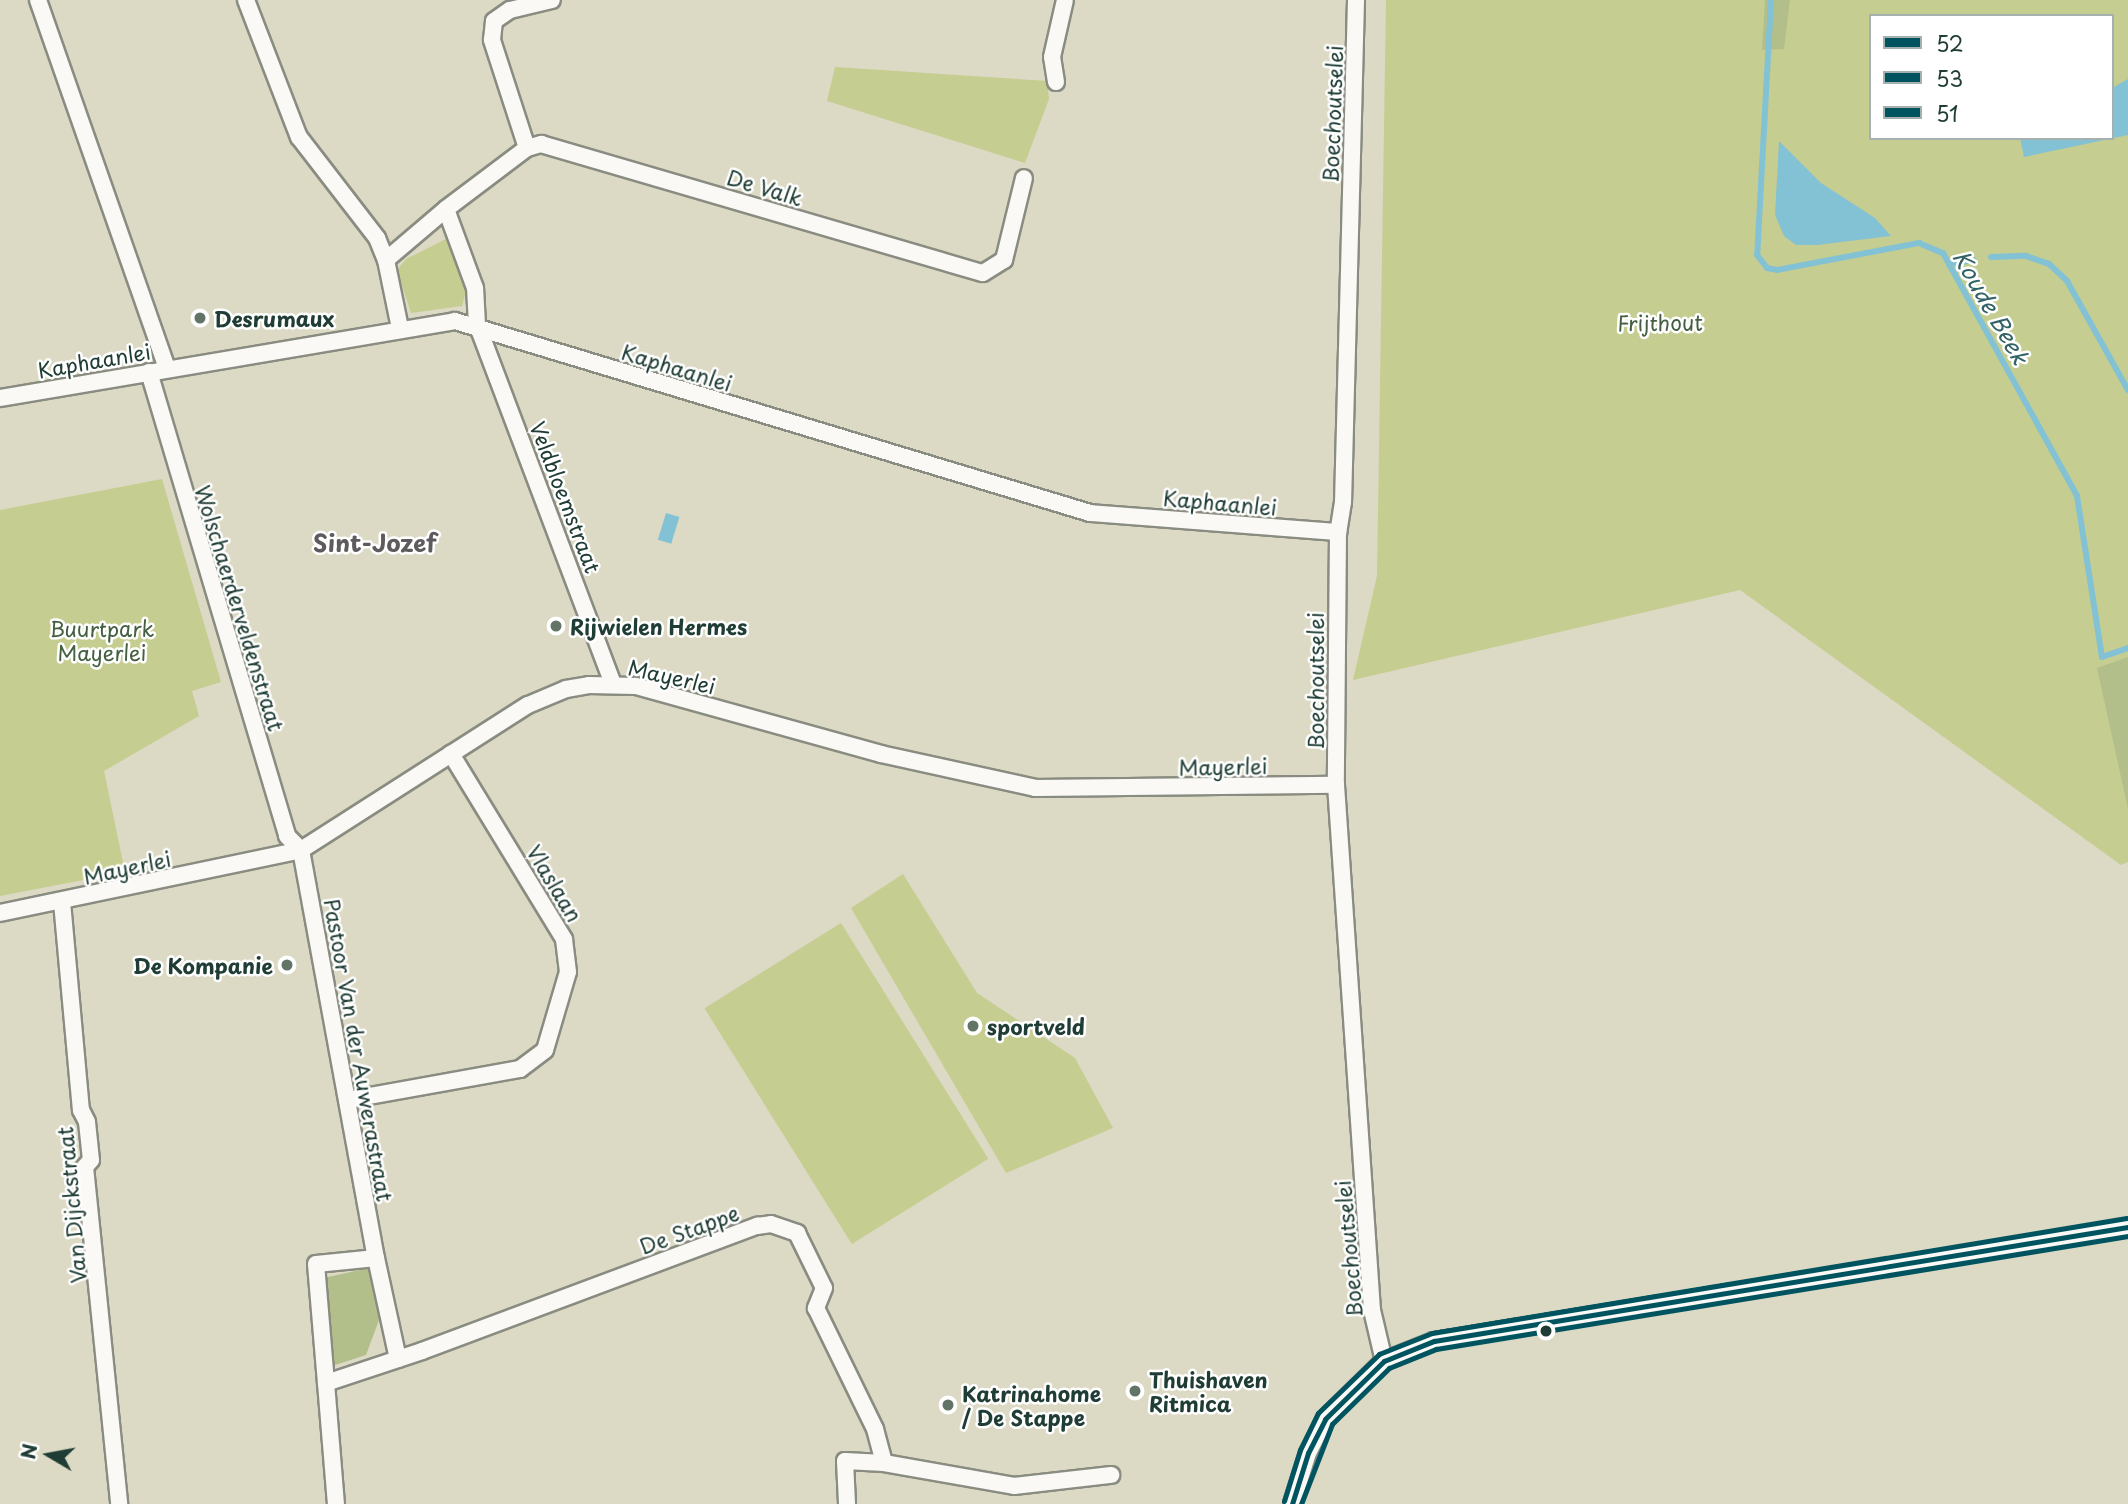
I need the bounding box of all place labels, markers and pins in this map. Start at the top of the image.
place label: Desrumaux [214,305,334,331]
marker: Desrumaux [192,310,208,326]
place label: Rijwielen Hermes [570,613,750,639]
marker: Rijwielen Hermes [548,618,564,634]
place label: De Kompanie [133,952,273,978]
marker: De Kompanie [279,957,295,973]
place label: sportveld [987,1013,1085,1039]
marker: sportveld [965,1018,981,1034]
unlabelled marker [1539,1324,1553,1338]
place label: Thuishaven Ritmica [1149,1366,1268,1416]
place label: Katrinahome / De Stappe [962,1380,1101,1430]
marker: Thuishaven Ritmica [1127,1383,1143,1399]
marker: Katrinahome / De Stappe [940,1397,956,1413]

